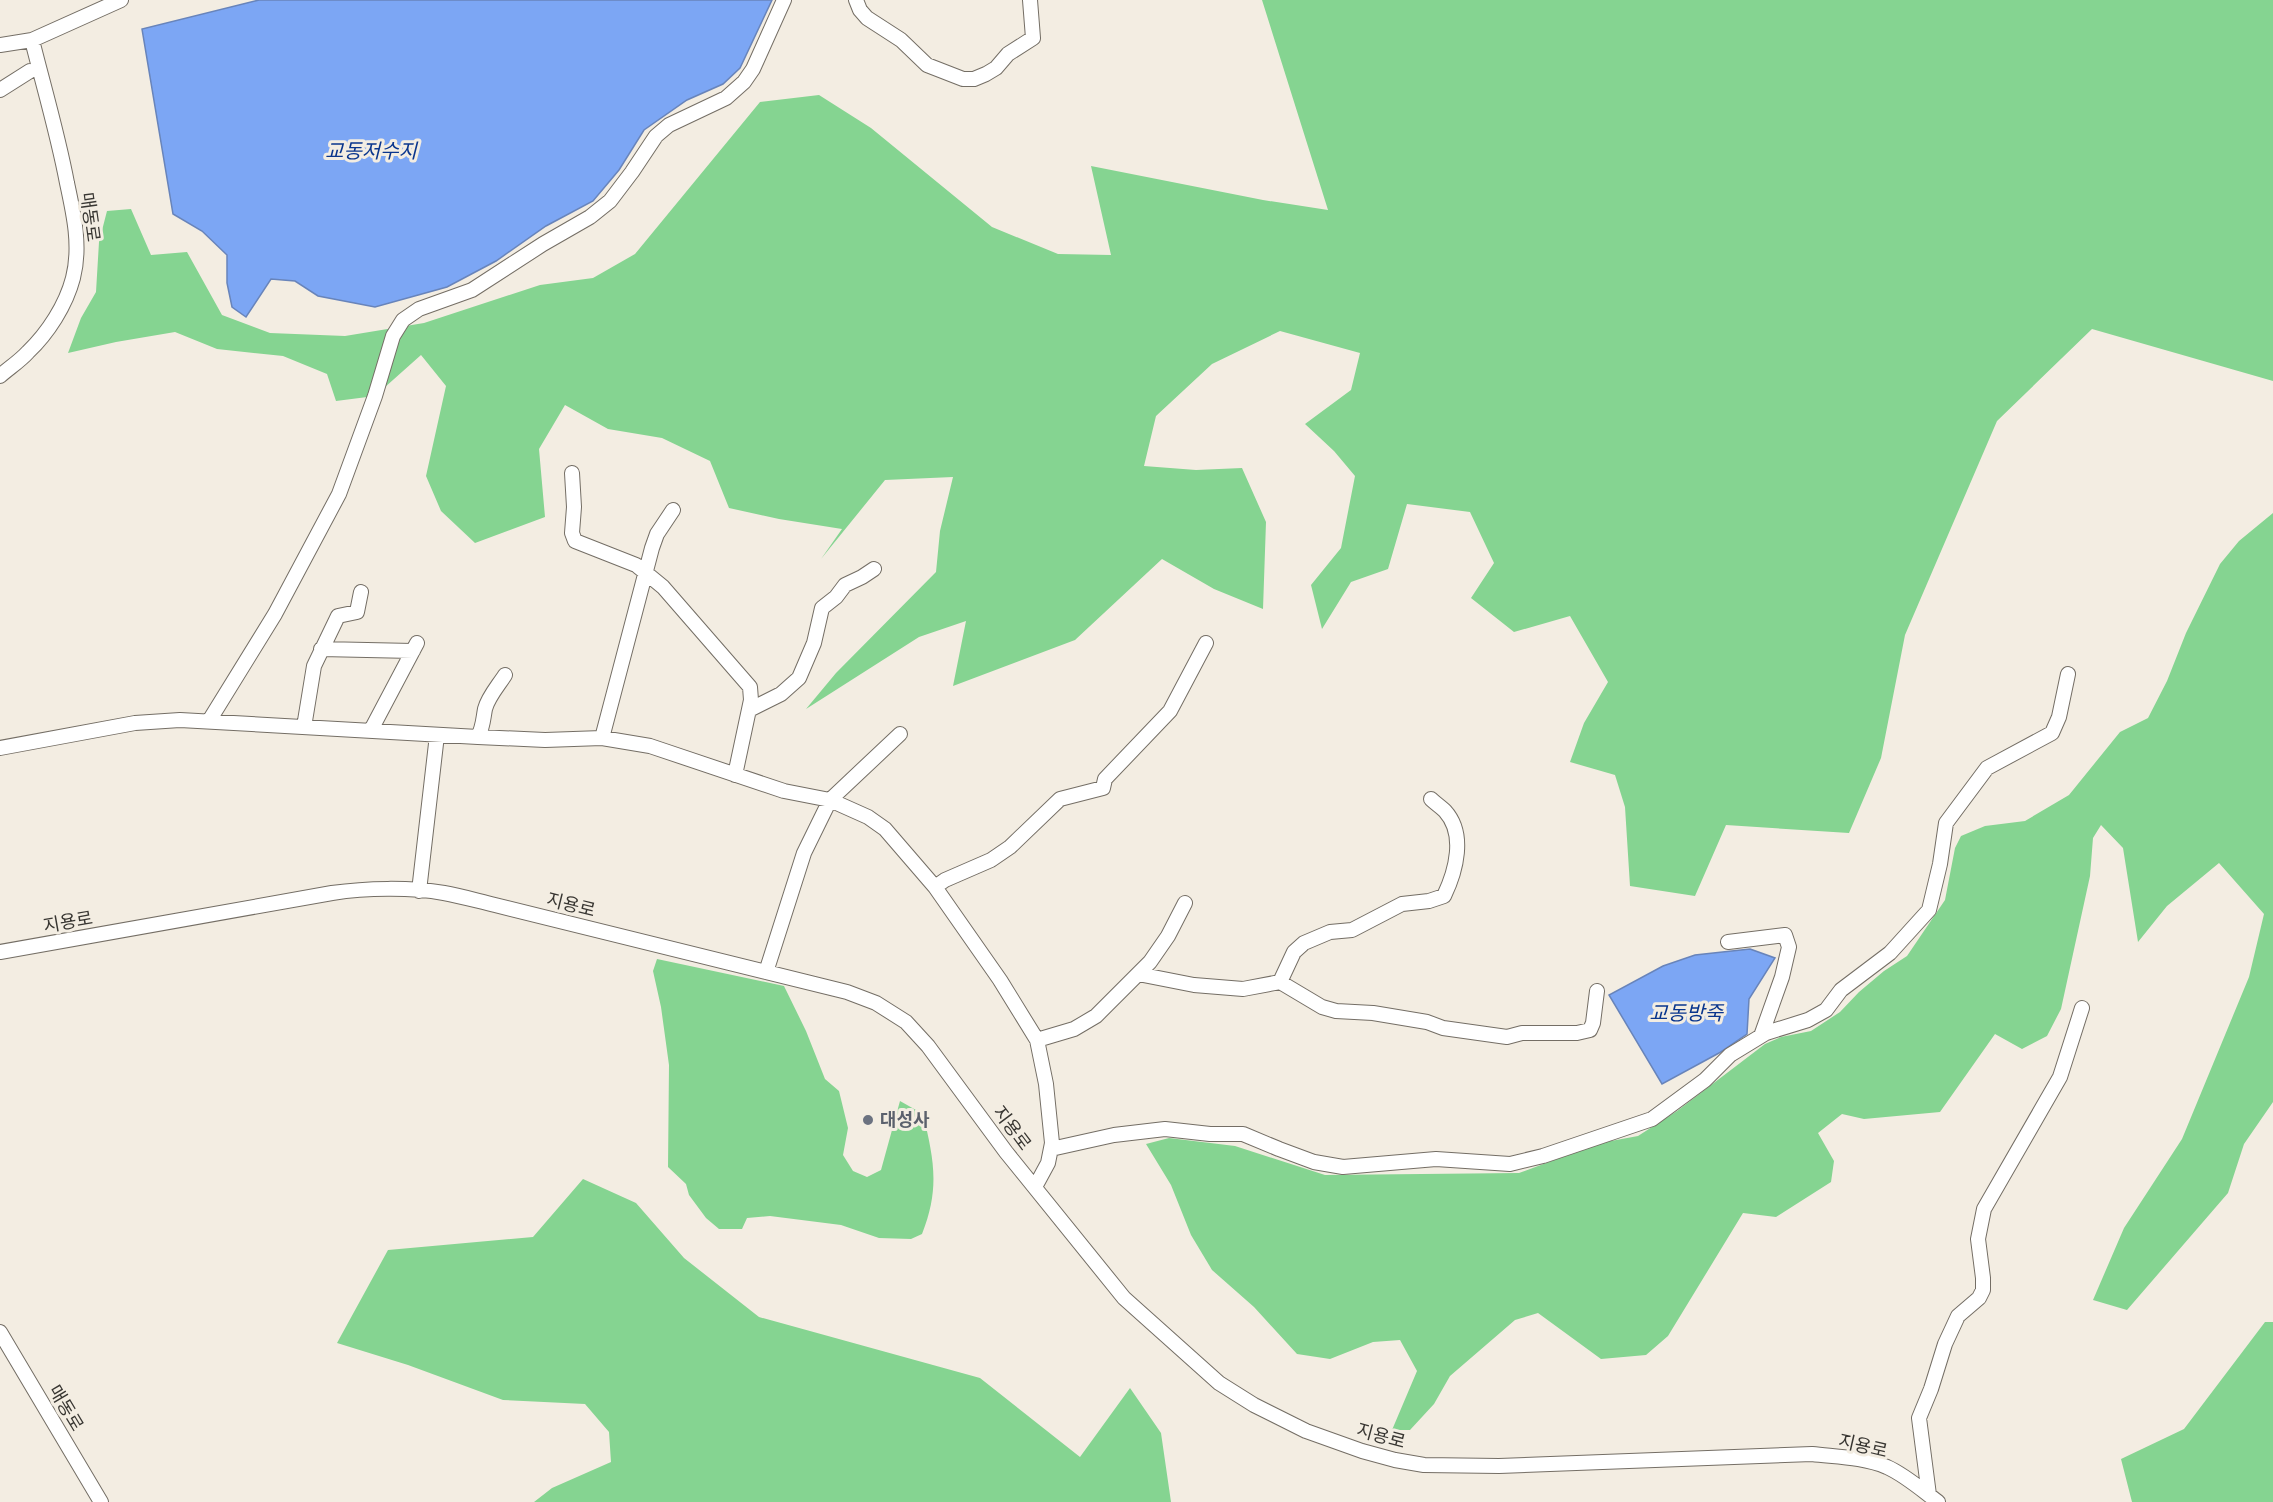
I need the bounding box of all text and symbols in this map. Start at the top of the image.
water label: 교동저수지 [325,137,419,164]
street label: 매동로 [76,191,106,243]
street label: 지용로 [544,886,598,922]
street label: 지용로 [41,905,94,937]
water label: 교동방죽 [1649,999,1724,1026]
street label: 지용로 [988,1100,1037,1154]
place label: 대성사 [880,1107,930,1131]
marker: 대성사 [861,1113,875,1127]
street label: 매동로 [44,1380,90,1435]
street label: 지용로 [1354,1417,1408,1453]
street label: 지용로 [1836,1428,1890,1462]

